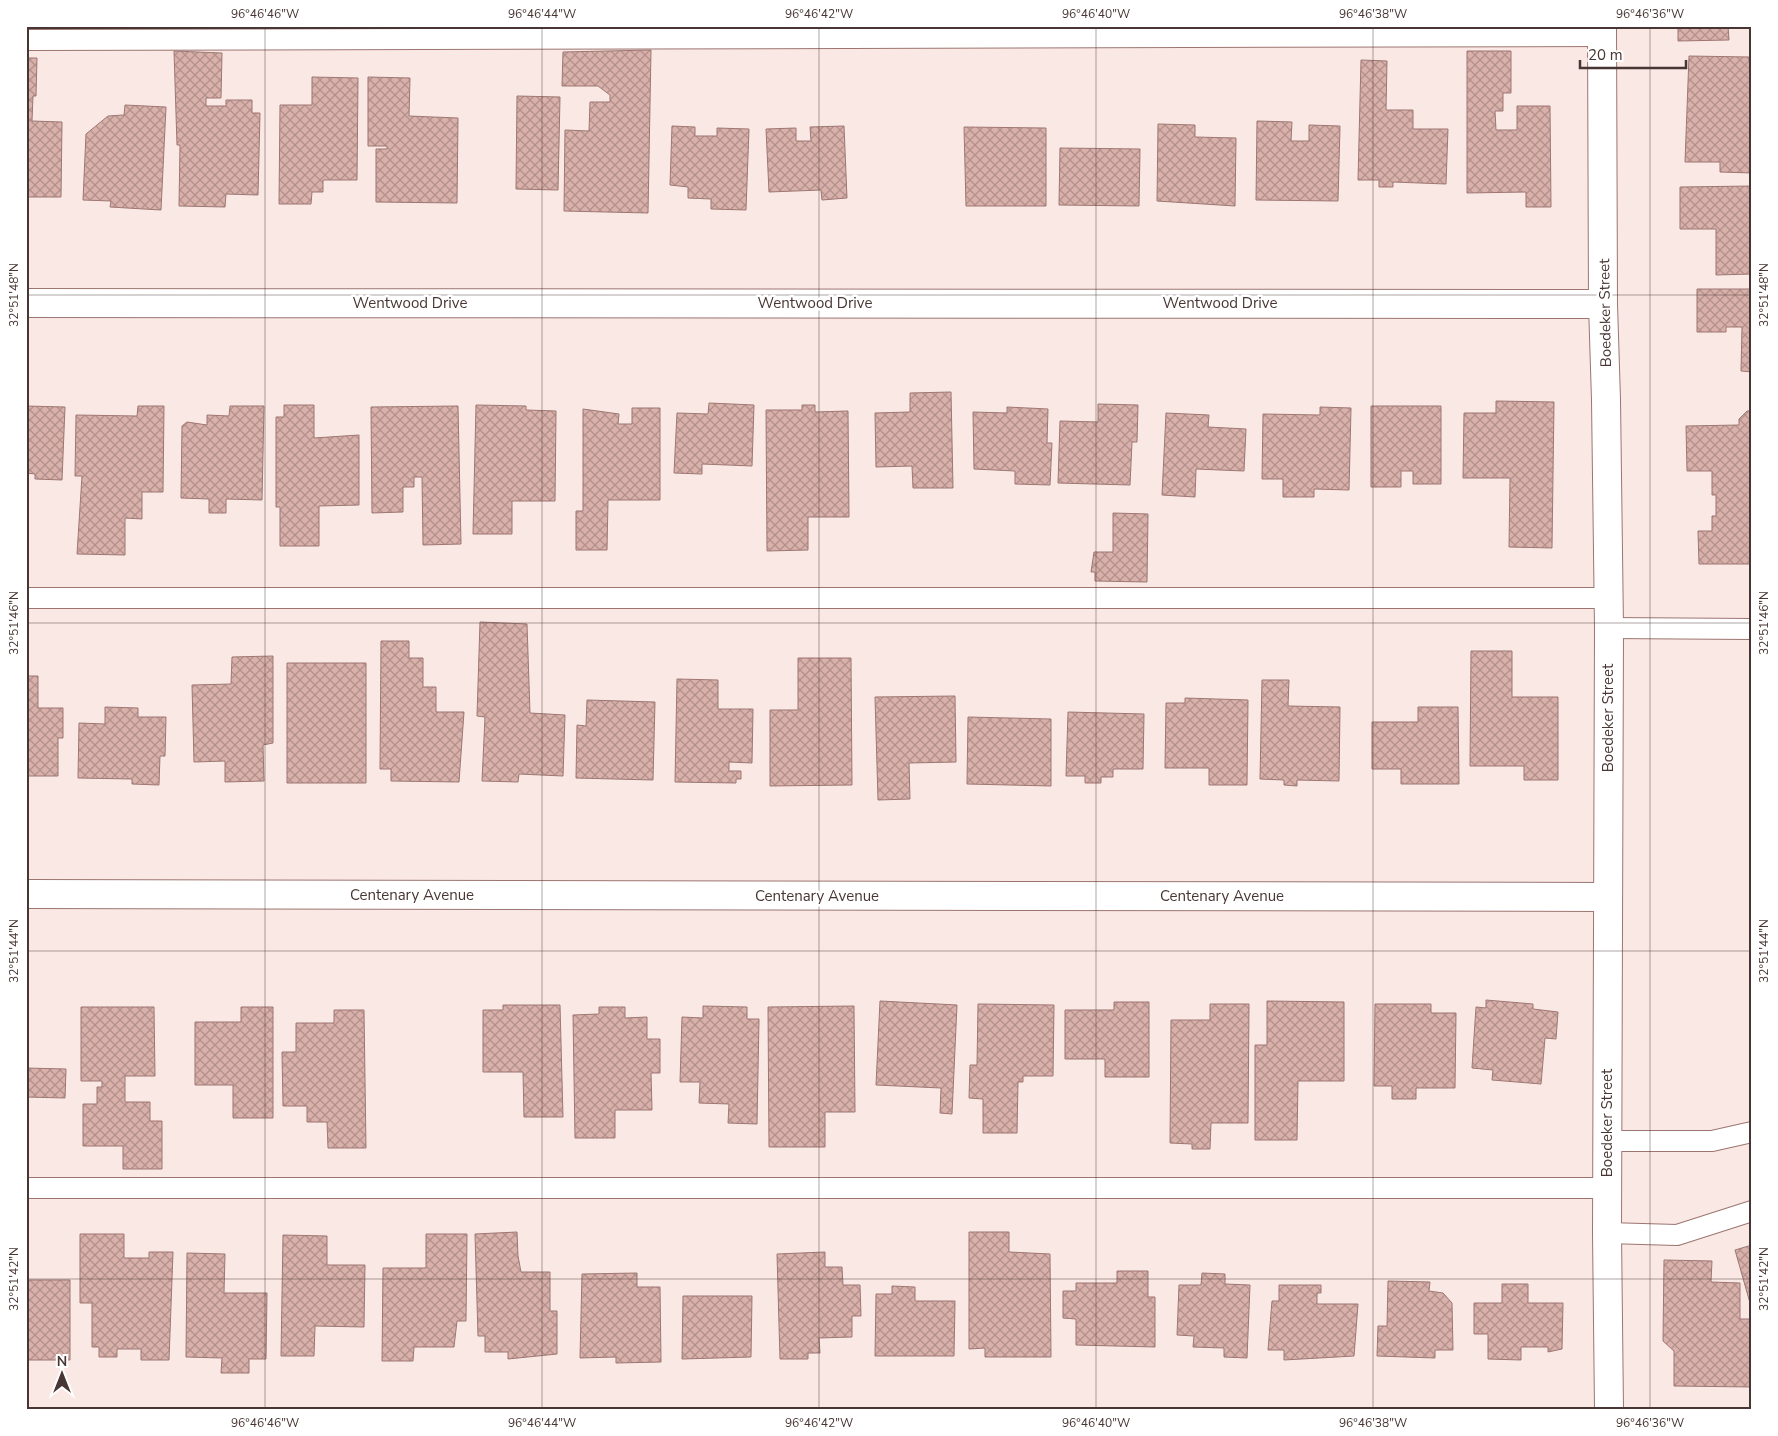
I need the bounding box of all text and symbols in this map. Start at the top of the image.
text: 96°46'46"W [231,6,299,22]
text: 96°46'44"W [508,6,576,22]
text: 96°46'42"W [785,6,853,22]
text: 96°46'40"W [1062,6,1130,22]
text: 96°46'38"W [1339,6,1407,22]
text: 96°46'36"W [1616,6,1684,22]
scale bar [1580,38,1687,70]
text: 20 m [1588,45,1623,65]
street label: Boedeker Street [1594,258,1616,367]
text: 32°51'48"N [6,263,22,327]
text: 32°51'48"N [1756,263,1772,327]
street label: Wentwood Drive [353,293,467,313]
street label: Wentwood Drive [758,293,872,313]
street label: Wentwood Drive [1163,293,1277,313]
text: 32°51'46"N [6,591,22,655]
text: 32°51'46"N [1756,591,1772,655]
street label: Boedeker Street [1598,663,1618,772]
street label: Centenary Avenue [350,885,474,905]
street label: Centenary Avenue [755,886,879,906]
street label: Centenary Avenue [1160,886,1284,906]
text: 32°51'44"N [6,919,22,983]
text: 32°51'44"N [1756,919,1772,983]
street label: Boedeker Street [1597,1068,1617,1177]
text: 32°51'42"N [6,1247,22,1311]
text: 32°51'42"N [1756,1247,1772,1311]
north arrow [38,1348,88,1398]
text: N [57,1352,67,1371]
text: 96°46'46"W [231,1415,299,1431]
text: 96°46'44"W [508,1415,576,1431]
text: 96°46'42"W [785,1415,853,1431]
text: 96°46'40"W [1062,1415,1130,1431]
text: 96°46'38"W [1339,1415,1407,1431]
text: 96°46'36"W [1616,1415,1684,1431]

